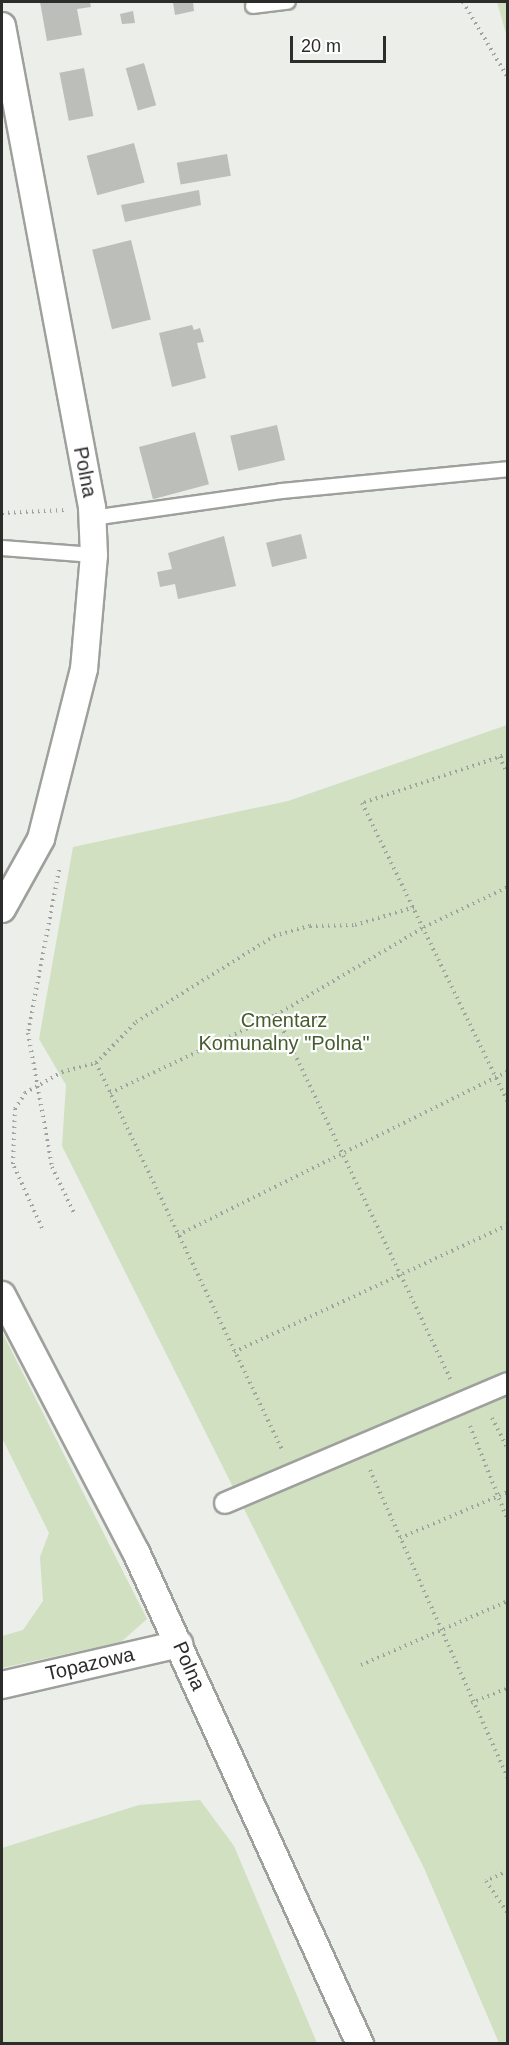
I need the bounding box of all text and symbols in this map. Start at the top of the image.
scale bar [293,24,389,62]
text: 20 m [301,36,341,56]
street label: Polna [68,445,102,499]
park label: Cmentarz Komunalny "Polna" [199,1008,369,1055]
street label: Polna [168,1638,210,1694]
street label: Topazowa [43,1642,137,1686]

